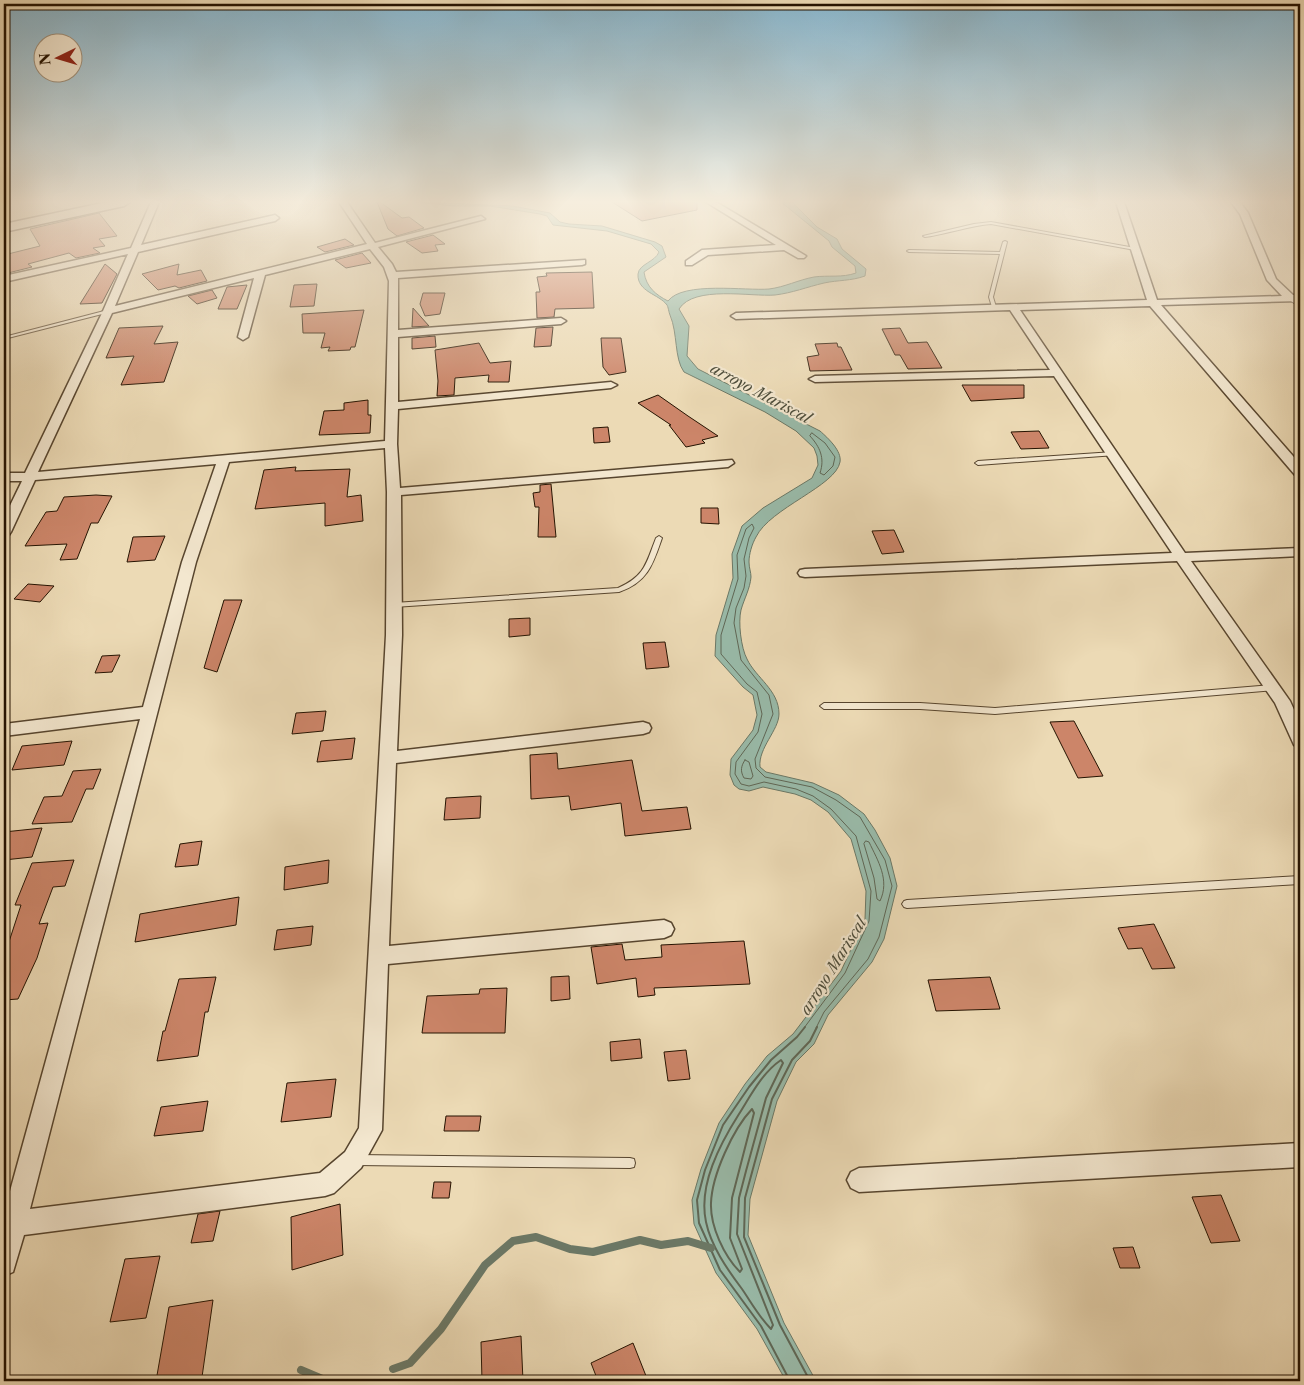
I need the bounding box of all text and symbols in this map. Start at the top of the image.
north arrow [32,32,82,82]
text: N [36,52,55,66]
water label: arroyo Mariscal [707,359,816,429]
water label: arroyo Mariscal [795,912,872,1018]

